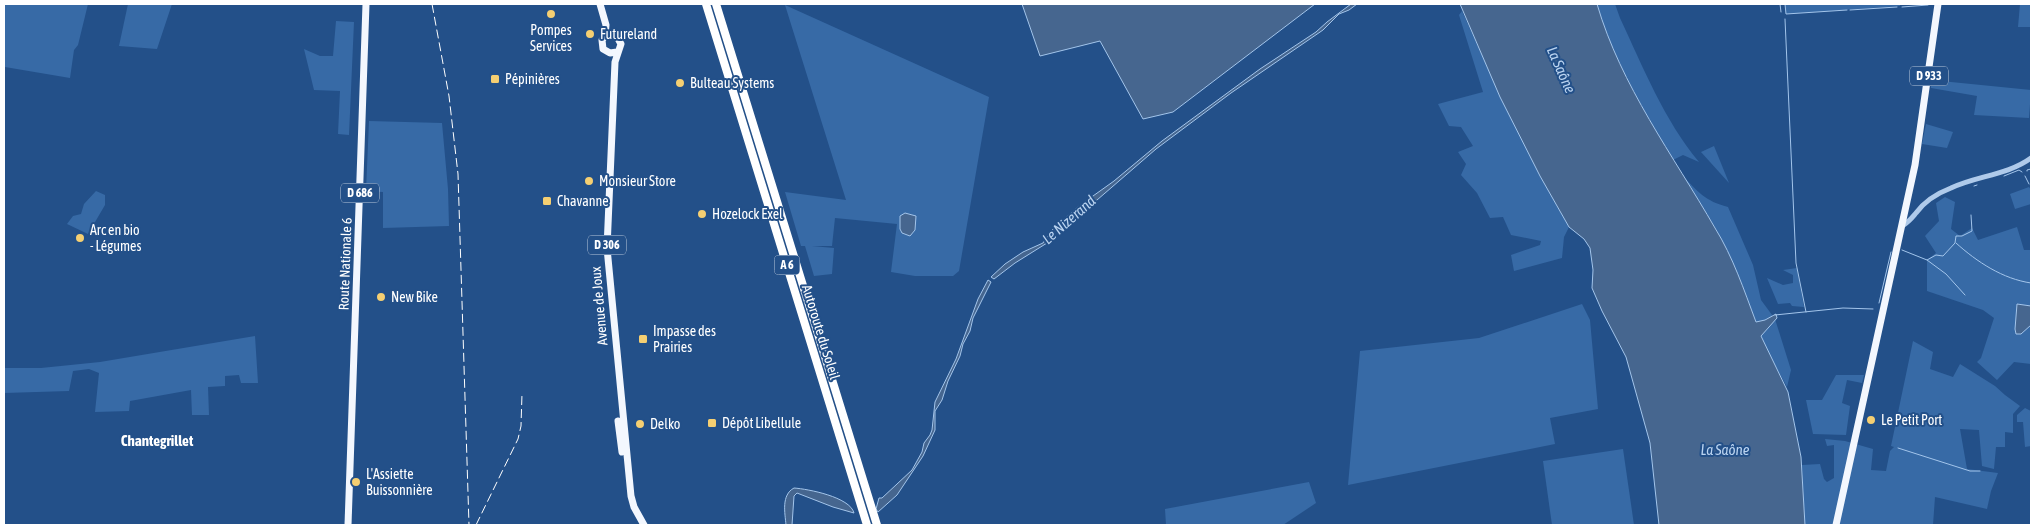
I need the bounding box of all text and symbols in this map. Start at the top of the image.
marker: Pompes Services [545,8,557,20]
place label: Pompes Services [530,22,572,54]
place label: Futureland [600,26,657,42]
marker: Futureland [584,28,596,40]
water label: La Saône [1544,44,1579,96]
road number: D 933 [1910,66,1948,85]
place label: Pépinières [505,71,560,87]
marker: Pépinières [489,73,501,85]
place label: Bulteau Systems [690,75,774,91]
marker: Bulteau Systems [674,77,686,89]
place label: Monsieur Store [599,173,676,189]
marker: Monsieur Store [583,175,595,187]
road number: D 686 [341,184,379,202]
water label: Le Nizerand [1039,192,1099,247]
place label: Chavanne [557,193,609,209]
marker: Chavanne [541,195,553,207]
place label: Hozelock Exel [712,206,783,222]
marker: Hozelock Exel [696,208,708,220]
street label: Route Nationale 6 [335,217,355,311]
place label: Arc en bio - Légumes [90,222,141,254]
marker: Arc en bio - Légumes [74,232,86,244]
road number: D 306 [588,236,626,254]
road number: A 6 [774,256,800,274]
street label: Avenue de Joux [588,266,610,346]
street label: Autoroute du Soleil [799,283,843,382]
place label: New Bike [391,289,438,305]
marker: New Bike [375,291,387,303]
place label: Impasse des Prairies [653,323,716,355]
marker: Impasse des Prairies [637,333,649,345]
place label: Le Petit Port [1881,412,1942,428]
marker: Le Petit Port [1865,414,1877,426]
place label: Dépôt Libellule [722,415,801,431]
place label: Delko [650,416,680,432]
marker: Dépôt Libellule [706,417,718,429]
marker: Delko [634,418,646,430]
district label: Chantegrillet [121,432,194,449]
water label: La Saône [1700,441,1750,458]
place label: L'Assiette Buissonnière [366,466,433,498]
marker: L'Assiette Buissonnière [350,476,362,488]

